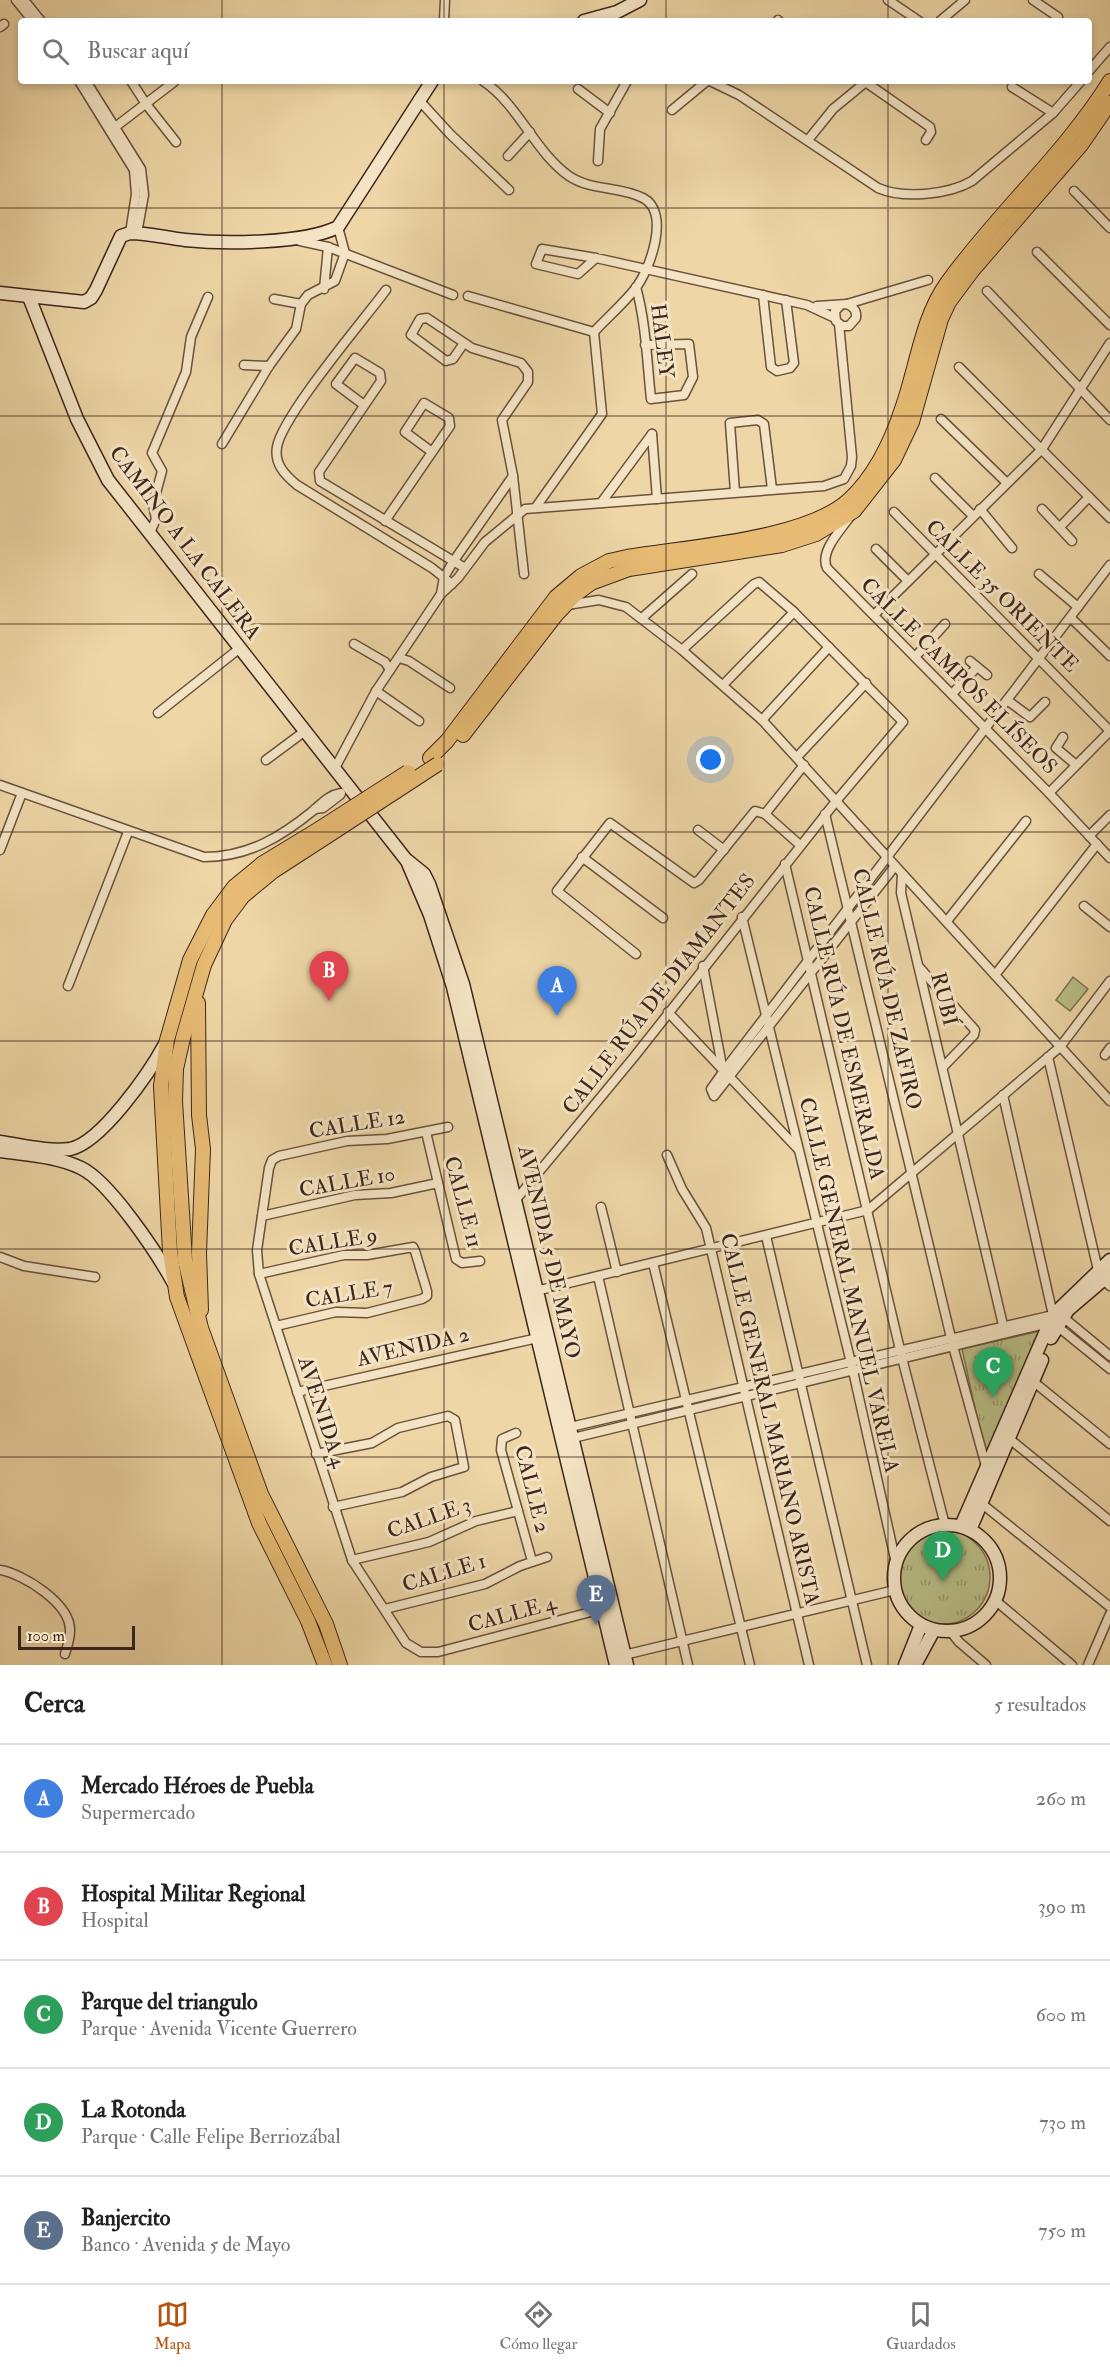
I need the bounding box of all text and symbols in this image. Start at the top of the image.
search box [18,18,1092,84]
icon: search [39,35,72,68]
text: Buscar aquí [87,37,189,65]
street label: HALEY [644,302,680,381]
street label: CAMINO A LA CALERA [103,441,267,645]
street label: CALLE 35 ORIENTE [920,514,1084,678]
street label: CALLE CAMPOS ELÍSEOS [855,572,1063,780]
your location [696,745,725,774]
street label: CALLE RÚA DE ZAFIRO [846,866,928,1112]
street label: CALLE RÚA DE DIAMANTES [557,869,761,1119]
street label: CALLE RÚA DE ESMERALDA [797,884,891,1182]
pin: B [310,952,348,1001]
pin: A [538,966,576,1016]
street label: RUBÍ [924,969,964,1030]
street label: CALLE GENERAL MANUEL VARELA [793,1095,905,1475]
street label: CALLE 12 [307,1103,407,1145]
street label: AVENIDA 5 DE MAYO [511,1142,587,1361]
street label: CALLE 11 [438,1153,488,1251]
street label: CALLE 10 [297,1160,397,1204]
street label: CALLE 9 [287,1222,379,1262]
street label: CALLE GENERAL MARIANO ARISTA [714,1230,826,1608]
street label: CALLE 7 [303,1274,395,1314]
street label: AVENIDA 2 [353,1321,472,1373]
pin: C [974,1348,1012,1397]
street label: AVENIDA 4 [291,1352,353,1473]
street label: CALLE 2 [508,1442,556,1536]
street label: CALLE 3 [384,1491,474,1545]
pin: D [924,1532,962,1581]
street label: CALLE 1 [399,1547,489,1599]
pin: E [576,1576,616,1625]
street label: CALLE 4 [465,1589,561,1639]
scale bar [18,1623,135,1650]
text: 100 m [27,1626,65,1646]
text: Cerca [24,1688,85,1720]
text: 5 resultados [994,1692,1086,1717]
text: Mercado Héroes de Puebla [81,1772,314,1800]
text: A [37,1786,50,1811]
text: 260 m [1036,1786,1086,1811]
text: Supermercado [81,1800,195,1825]
text: Hospital Militar Regional [81,1880,306,1908]
text: B [37,1894,50,1919]
text: 390 m [1038,1894,1086,1919]
text: Hospital [81,1908,149,1933]
text: Parque del triangulo [81,1988,258,2016]
text: C [36,2002,51,2027]
text: 600 m [1036,2002,1086,2027]
text: Parque · Avenida Vicente Guerrero [81,2016,357,2041]
text: La Rotonda [81,2096,186,2124]
text: D [35,2110,52,2135]
text: 730 m [1039,2110,1086,2135]
text: Parque · Calle Felipe Berriozábal [81,2124,341,2149]
text: Banjercito [81,2204,170,2232]
text: E [36,2218,51,2243]
text: 750 m [1038,2218,1086,2243]
text: Banco · Avenida 5 de Mayo [81,2232,290,2257]
tab: Mapa [154,2298,191,2354]
tab: Cómo llegar [499,2298,578,2354]
tab: Guardados [886,2298,956,2354]

